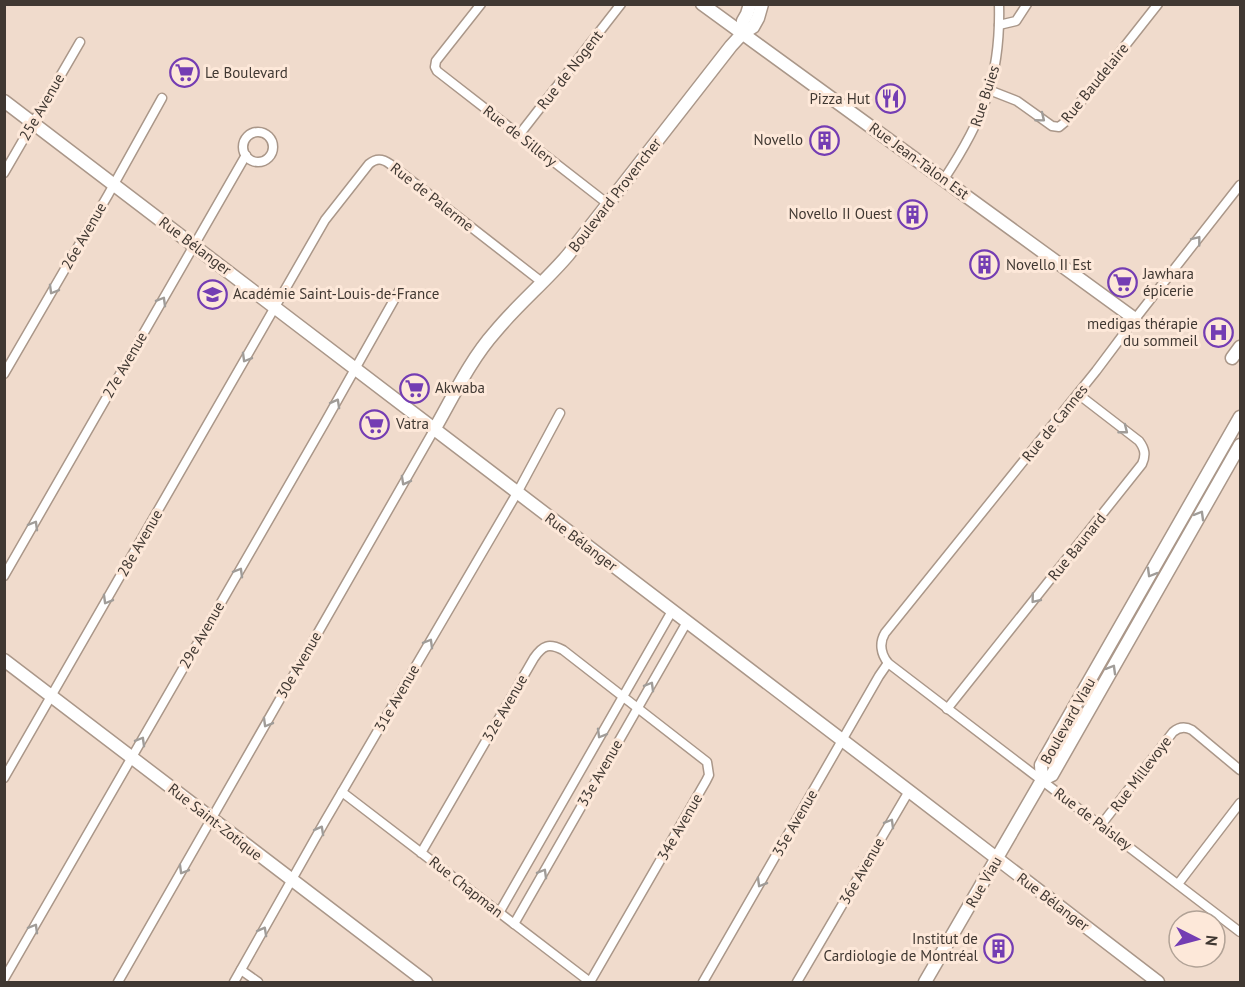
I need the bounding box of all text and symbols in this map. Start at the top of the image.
street label: Rue de Nogent [533,26,606,113]
street label: Rue Baudelaire [1057,39,1133,126]
supermarket icon: Le Boulevard [168,57,200,89]
place label: Le Boulevard [205,63,288,82]
street label: Rue Buies [966,63,1003,129]
street label: 25e Avenue [15,70,68,144]
restaurant icon: Pizza Hut [875,83,907,115]
place label: Pizza Hut [809,89,870,108]
street label: Rue de Sillery [480,101,561,170]
one-way arrow [1034,110,1045,121]
street label: Rue Jean-Talon Est [866,118,973,203]
building icon: Novello [808,124,840,156]
place label: Novello [754,130,803,149]
street label: Boulevard Provencher [564,134,665,256]
street label: Rue de Palerme [387,158,478,235]
building icon: Novello II Ouest [897,198,929,230]
street label: 26e Avenue [57,199,110,273]
place label: Novello II Ouest [788,204,892,223]
street label: Rue Bélanger [155,212,235,279]
one-way arrow [1189,236,1200,247]
building icon: Novello II Est [969,249,1001,281]
place label: Novello II Est [1006,255,1092,274]
place label: Jawhara épicerie [1142,264,1194,300]
supermarket icon: Jawhara épicerie [1106,267,1138,299]
school or university icon: Académie Saint-Louis-de-France [196,278,228,310]
one-way arrow [49,284,60,294]
place label: Académie Saint-Louis-de-France [233,284,439,303]
one-way arrow [155,297,166,307]
place label: medigas thérapie du sommeil [1087,314,1199,350]
hospital icon: medigas thérapie du sommeil [1203,317,1235,349]
street label: 27e Avenue [98,328,151,401]
one-way arrow [241,352,253,362]
supermarket icon: Akwaba [398,372,430,404]
place label: Akwaba [435,378,485,397]
street label: Rue de Cannes [1018,380,1092,465]
one-way arrow [329,399,340,409]
supermarket icon: Vatra [359,408,391,440]
place label: Vatra [395,414,429,433]
one-way arrow [1118,422,1129,433]
one-way arrow [401,474,413,485]
street label: 28e Avenue [113,506,166,580]
street label: Rue Bélanger [541,508,621,575]
street label: Rue Baunard [1044,509,1110,584]
one-way arrow [1193,511,1204,521]
one-way arrow [26,521,38,531]
one-way arrow [1147,567,1158,578]
one-way arrow [231,568,243,578]
one-way arrow [1031,592,1042,603]
one-way arrow [102,594,114,604]
street label: 29e Avenue [175,598,228,672]
street label: 30e Avenue [272,628,325,702]
one-way arrow [422,639,433,649]
street label: 31e Avenue [370,661,423,735]
one-way arrow [1105,665,1116,675]
street label: 32e Avenue [478,671,531,745]
street label: Boulevard Viau [1036,674,1099,767]
one-way arrow [643,682,654,692]
one-way arrow [262,716,274,727]
one-way arrow [597,728,608,739]
street label: Rue Millevoye [1106,732,1175,815]
street label: 33e Avenue [573,736,626,810]
one-way arrow [134,737,146,747]
street label: Rue Saint-Zotique [164,779,266,864]
street label: Rue de Paisley [1051,783,1136,854]
street label: 35e Avenue [768,786,821,860]
street label: 34e Avenue [653,790,706,864]
one-way arrow [882,819,894,829]
one-way arrow [313,825,324,836]
street label: 36e Avenue [835,834,888,908]
street label: Rue Chapman [426,852,507,921]
street label: Rue Viau [961,853,1006,911]
one-way arrow [178,864,190,874]
street label: Rue Bélanger [1013,868,1093,935]
one-way arrow [536,869,547,880]
one-way arrow [757,876,768,887]
north arrow [1167,909,1227,969]
one-way arrow [26,924,38,934]
one-way arrow [255,927,267,938]
place label: Institut de Cardiologie de Montréal [823,929,979,965]
building icon: Institut de Cardiologie de Montréal [983,932,1015,964]
text: N [1201,934,1222,947]

